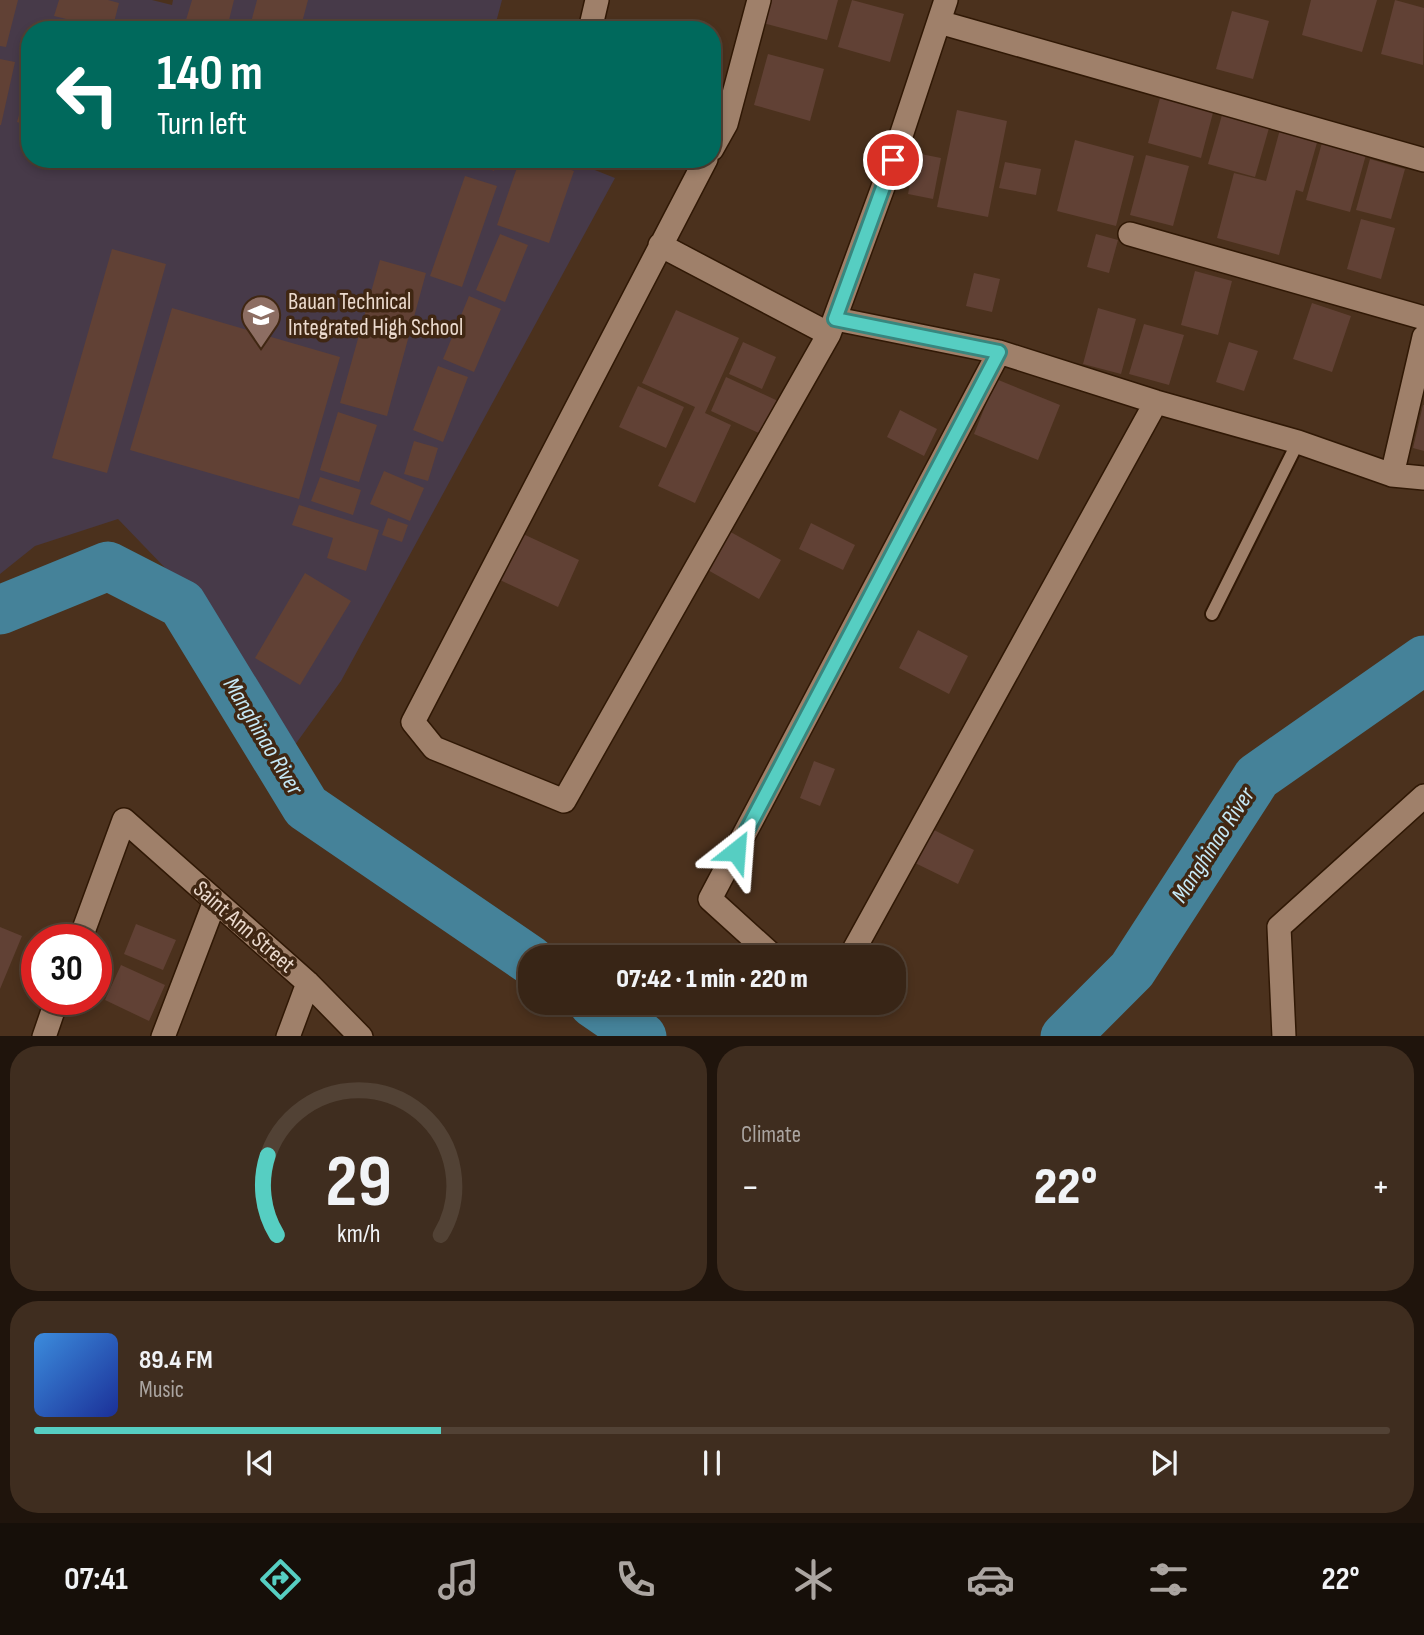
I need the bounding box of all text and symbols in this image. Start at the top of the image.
text: 140 m [157,45,263,104]
icon: left [42,49,133,140]
text: Turn left [157,105,247,144]
pin [863,130,923,190]
icon: arrive [874,141,912,179]
place label: Bauan Technical Integrated High School [288,288,463,342]
school or university icon: Bauan Technical Integrated High School [240,294,282,349]
water label: Manghinao River [217,672,310,801]
water label: Manghinao River [1165,781,1262,908]
position arrow [699,814,773,888]
street label: Saint Ann Street [187,875,301,979]
speed limit sign: 30 [21,924,112,1015]
text: 07:42 · 1 min · 220 m [616,964,808,995]
text: Climate [741,1121,801,1149]
text: 29 [325,1139,392,1227]
text: 22° [1034,1156,1097,1219]
text: − [741,1165,760,1210]
text: + [1371,1165,1390,1210]
text: km/h [337,1218,380,1249]
text: 89.4 FM [139,1345,213,1376]
text: Music [139,1376,184,1404]
icon: previous [241,1444,279,1482]
icon: pause [693,1444,731,1482]
icon: next [1145,1444,1183,1482]
icon: directions [256,1555,305,1604]
icon: music [434,1555,483,1604]
icon: phone [611,1555,660,1604]
icon: climate [789,1555,838,1604]
icon: car [966,1555,1015,1604]
icon: filters [1144,1555,1193,1604]
text: 07:41 [64,1560,128,1599]
text: 22° [1321,1560,1360,1599]

